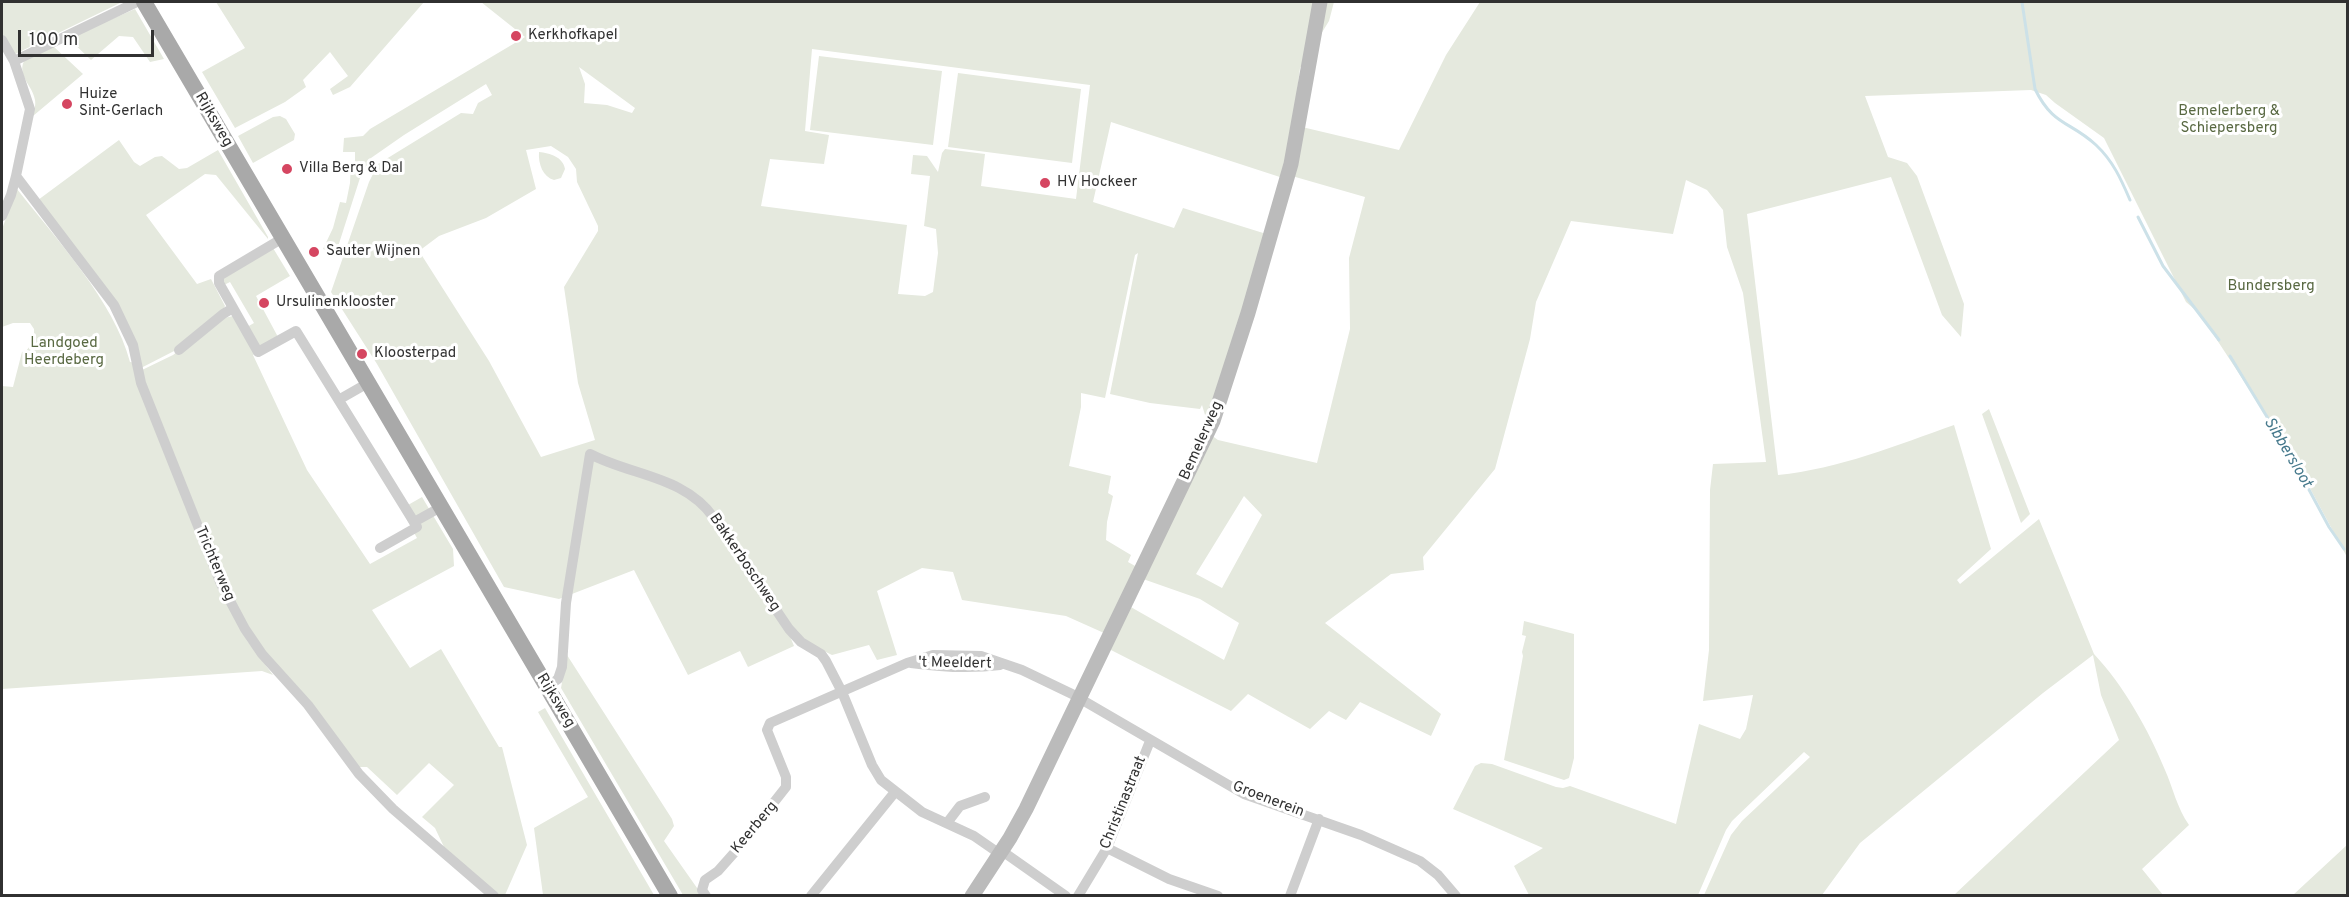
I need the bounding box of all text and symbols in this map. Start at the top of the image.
scale bar [21,18,158,56]
place label: Kerkhofkapel [528,27,618,45]
text: 100 m [29,29,78,52]
marker: Kerkhofkapel [509,29,523,43]
place label: Huize Sint-Gerlach [79,86,163,121]
street label: Rijksweg [190,90,236,150]
marker: Huize Sint-Gerlach [60,97,74,111]
park label: Bemelerberg & Schiepersberg [2178,103,2280,138]
place label: Villa Berg & Dal [299,160,403,178]
marker: Villa Berg & Dal [280,162,294,176]
place label: HV Hockeer [1057,174,1137,192]
marker: HV Hockeer [1038,176,1052,190]
place label: Sauter Wijnen [326,243,420,261]
marker: Sauter Wijnen [307,245,321,259]
park label: Bundersberg [2227,278,2315,296]
place label: Ursulinenklooster [276,294,396,312]
marker: Ursulinenklooster [257,296,271,310]
park label: Landgoed Heerdeberg [24,335,104,370]
place label: Kloosterpad [374,345,456,363]
marker: Kloosterpad [355,347,369,361]
street label: Bemelerweg [1177,399,1227,483]
water label: Sibbersloot [2258,414,2316,492]
street label: Bakkerboschweg [705,511,783,615]
street label: Trichterweg [190,524,238,604]
street label: 't Meeldert [918,654,992,674]
street label: Rijksweg [532,671,578,731]
street label: Christinastraat [1097,754,1151,852]
street label: Groenerein [1230,778,1306,822]
street label: Keerberg [728,798,782,858]

